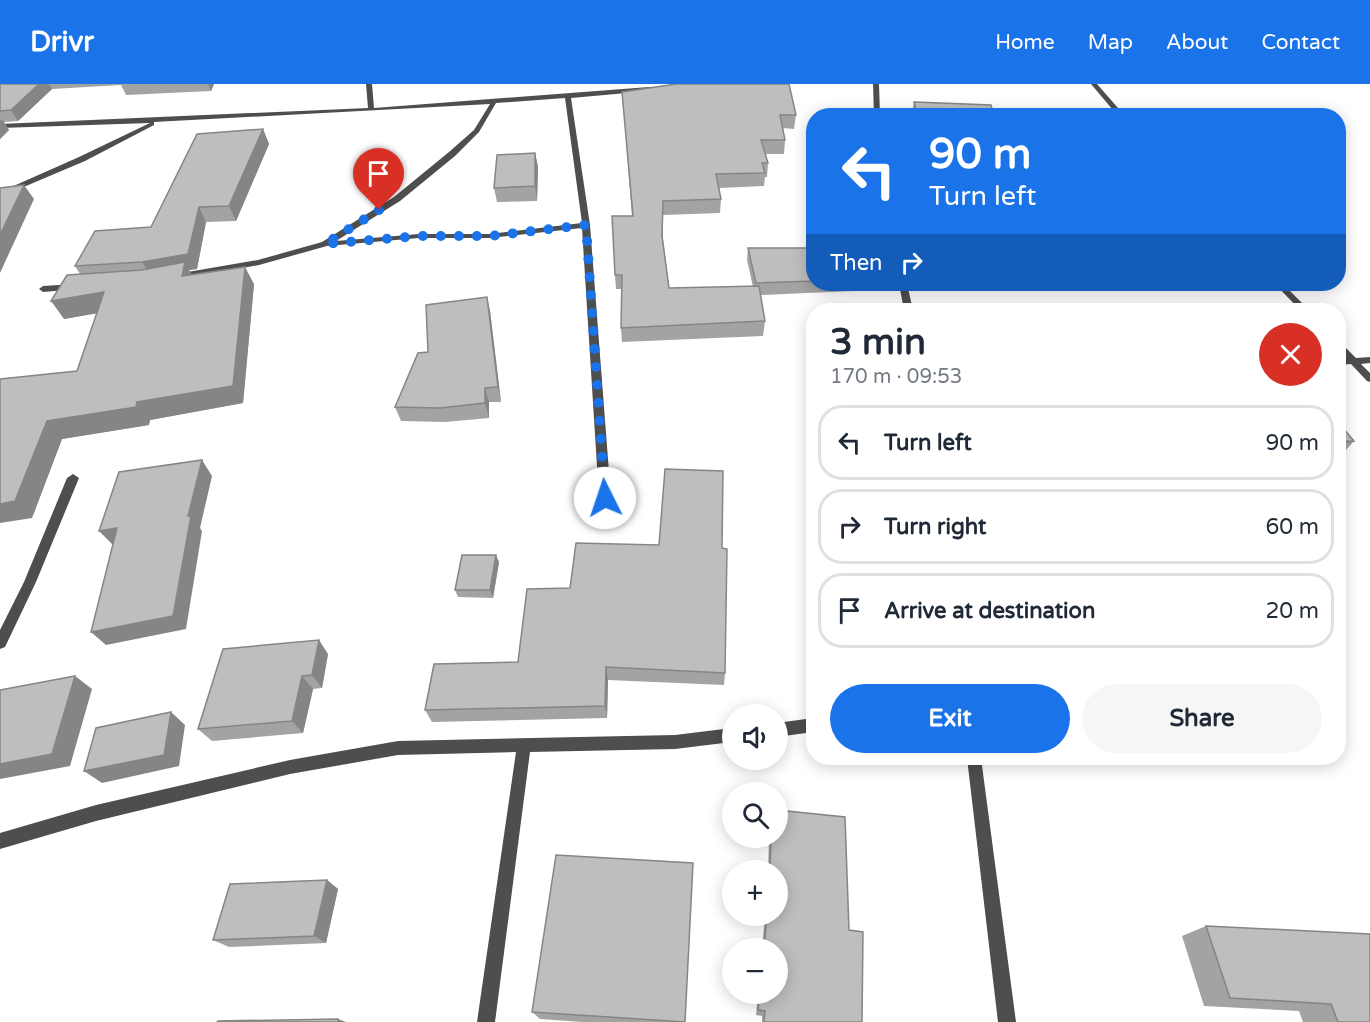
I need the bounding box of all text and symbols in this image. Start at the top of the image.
text: Drivr [30,25,94,59]
text: Home [995,30,1055,55]
text: Map [1088,30,1133,55]
text: About [1166,30,1228,55]
text: Contact [1261,30,1340,55]
text: 90 m [929,129,1031,180]
icon: left [830,132,908,210]
pin [353,148,404,210]
icon: arrive [362,157,395,190]
text: Turn left [929,180,1036,213]
icon: right [895,246,928,279]
text: Then [830,250,883,276]
text: 3 min [830,321,926,364]
button: close [1259,323,1322,386]
text: 170 m · 09:53 [830,365,962,389]
icon: left [833,426,866,459]
text: Turn left [884,430,972,456]
text: 90 m [1265,430,1319,456]
position arrow [573,466,637,530]
icon: right [833,510,866,543]
text: Turn right [884,514,986,540]
text: 60 m [1265,514,1319,540]
icon: arrive [833,594,866,627]
text: Arrive at destination [884,598,1095,624]
text: 20 m [1265,598,1319,624]
button: Exit [830,684,1070,753]
button: Share [1082,684,1322,753]
map controls [722,704,788,1004]
button: sound [722,704,788,770]
button: search [722,782,788,848]
button: + [722,860,788,926]
button: − [722,938,788,1004]

